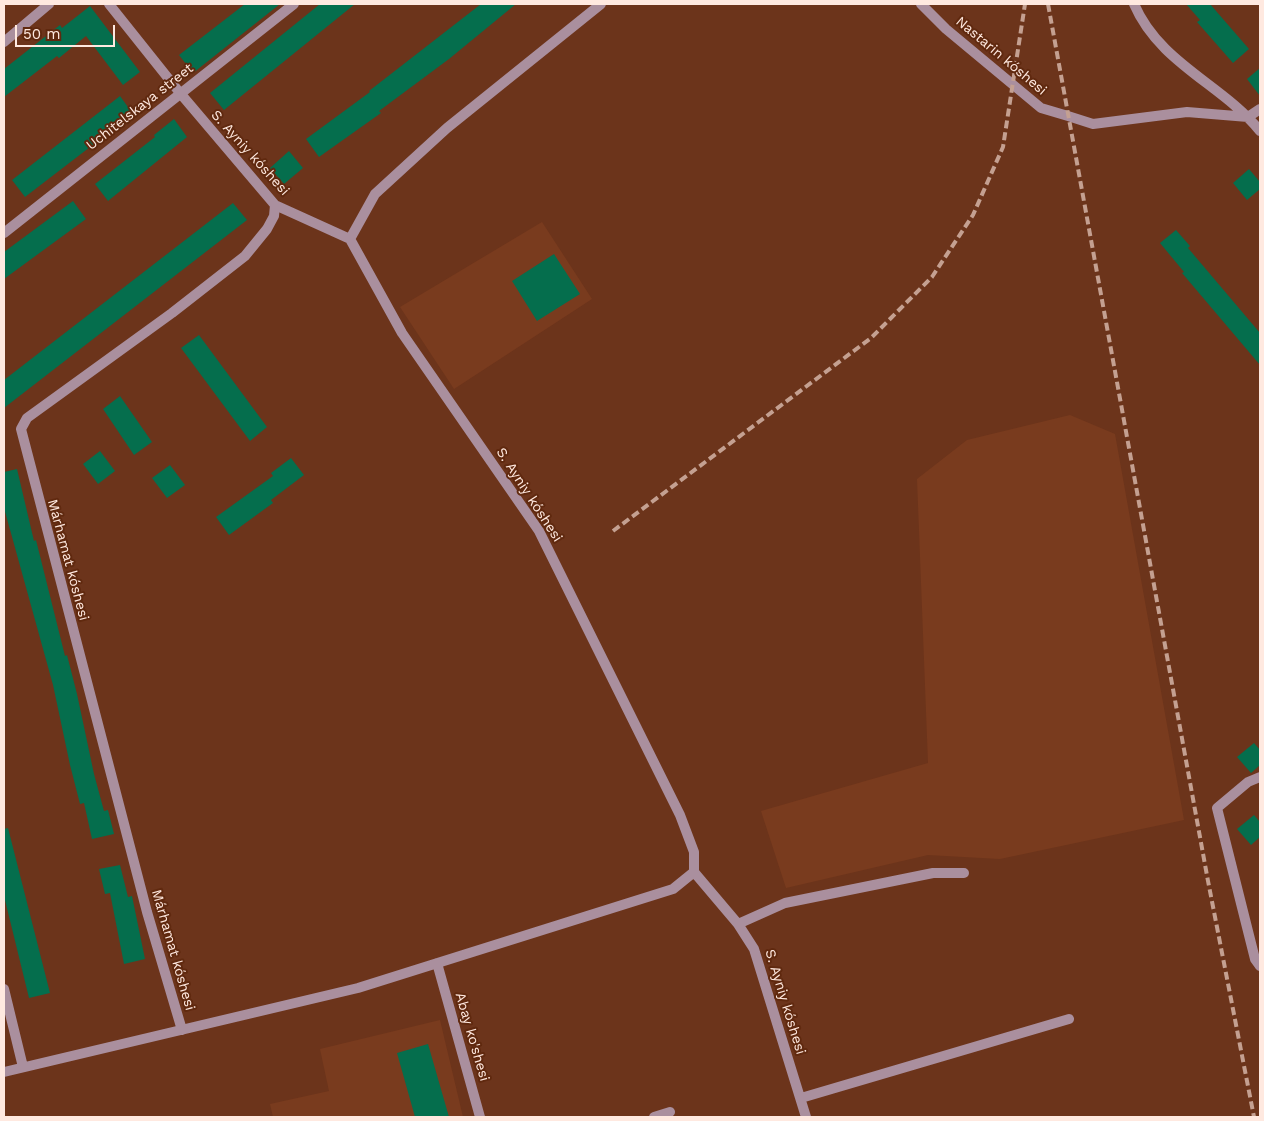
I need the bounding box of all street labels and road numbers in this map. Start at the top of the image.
street label: Nastarin kóshesi [952,13,1050,99]
street label: Uchitelskaya street [83,60,197,154]
street label: S. Ayniy kóshesi [207,107,293,199]
street label: S. Ayniy kóshesi [492,445,566,545]
street label: Márhamat kóshesi [44,497,92,623]
street label: Márhamat kóshesi [148,888,198,1012]
street label: S. Ayniy kóshesi [761,947,809,1057]
street label: Abay ko'shesi [451,991,493,1083]

